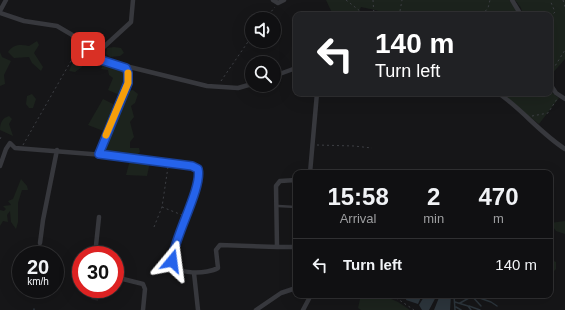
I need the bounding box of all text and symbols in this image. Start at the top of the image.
map controls [245,12,281,92]
button: sound [245,12,281,48]
icon: left [309,28,361,80]
text: 140 m [375,28,454,59]
pin [71,32,105,66]
icon: arrive [77,38,99,60]
button: search [245,56,281,92]
text: Turn left [375,61,440,81]
text: 15:58 [327,183,389,210]
text: 2 [427,183,440,210]
text: 470 [479,183,519,210]
text: Arrival [340,211,377,226]
text: min [423,211,444,226]
text: m [493,211,504,226]
position arrow [151,240,193,282]
speed limit sign: 30 [72,246,124,298]
icon: left [309,254,331,276]
text: 20 [27,256,49,278]
text: Turn left [343,256,402,273]
text: 140 m [495,256,537,273]
text: km/h [27,276,49,287]

